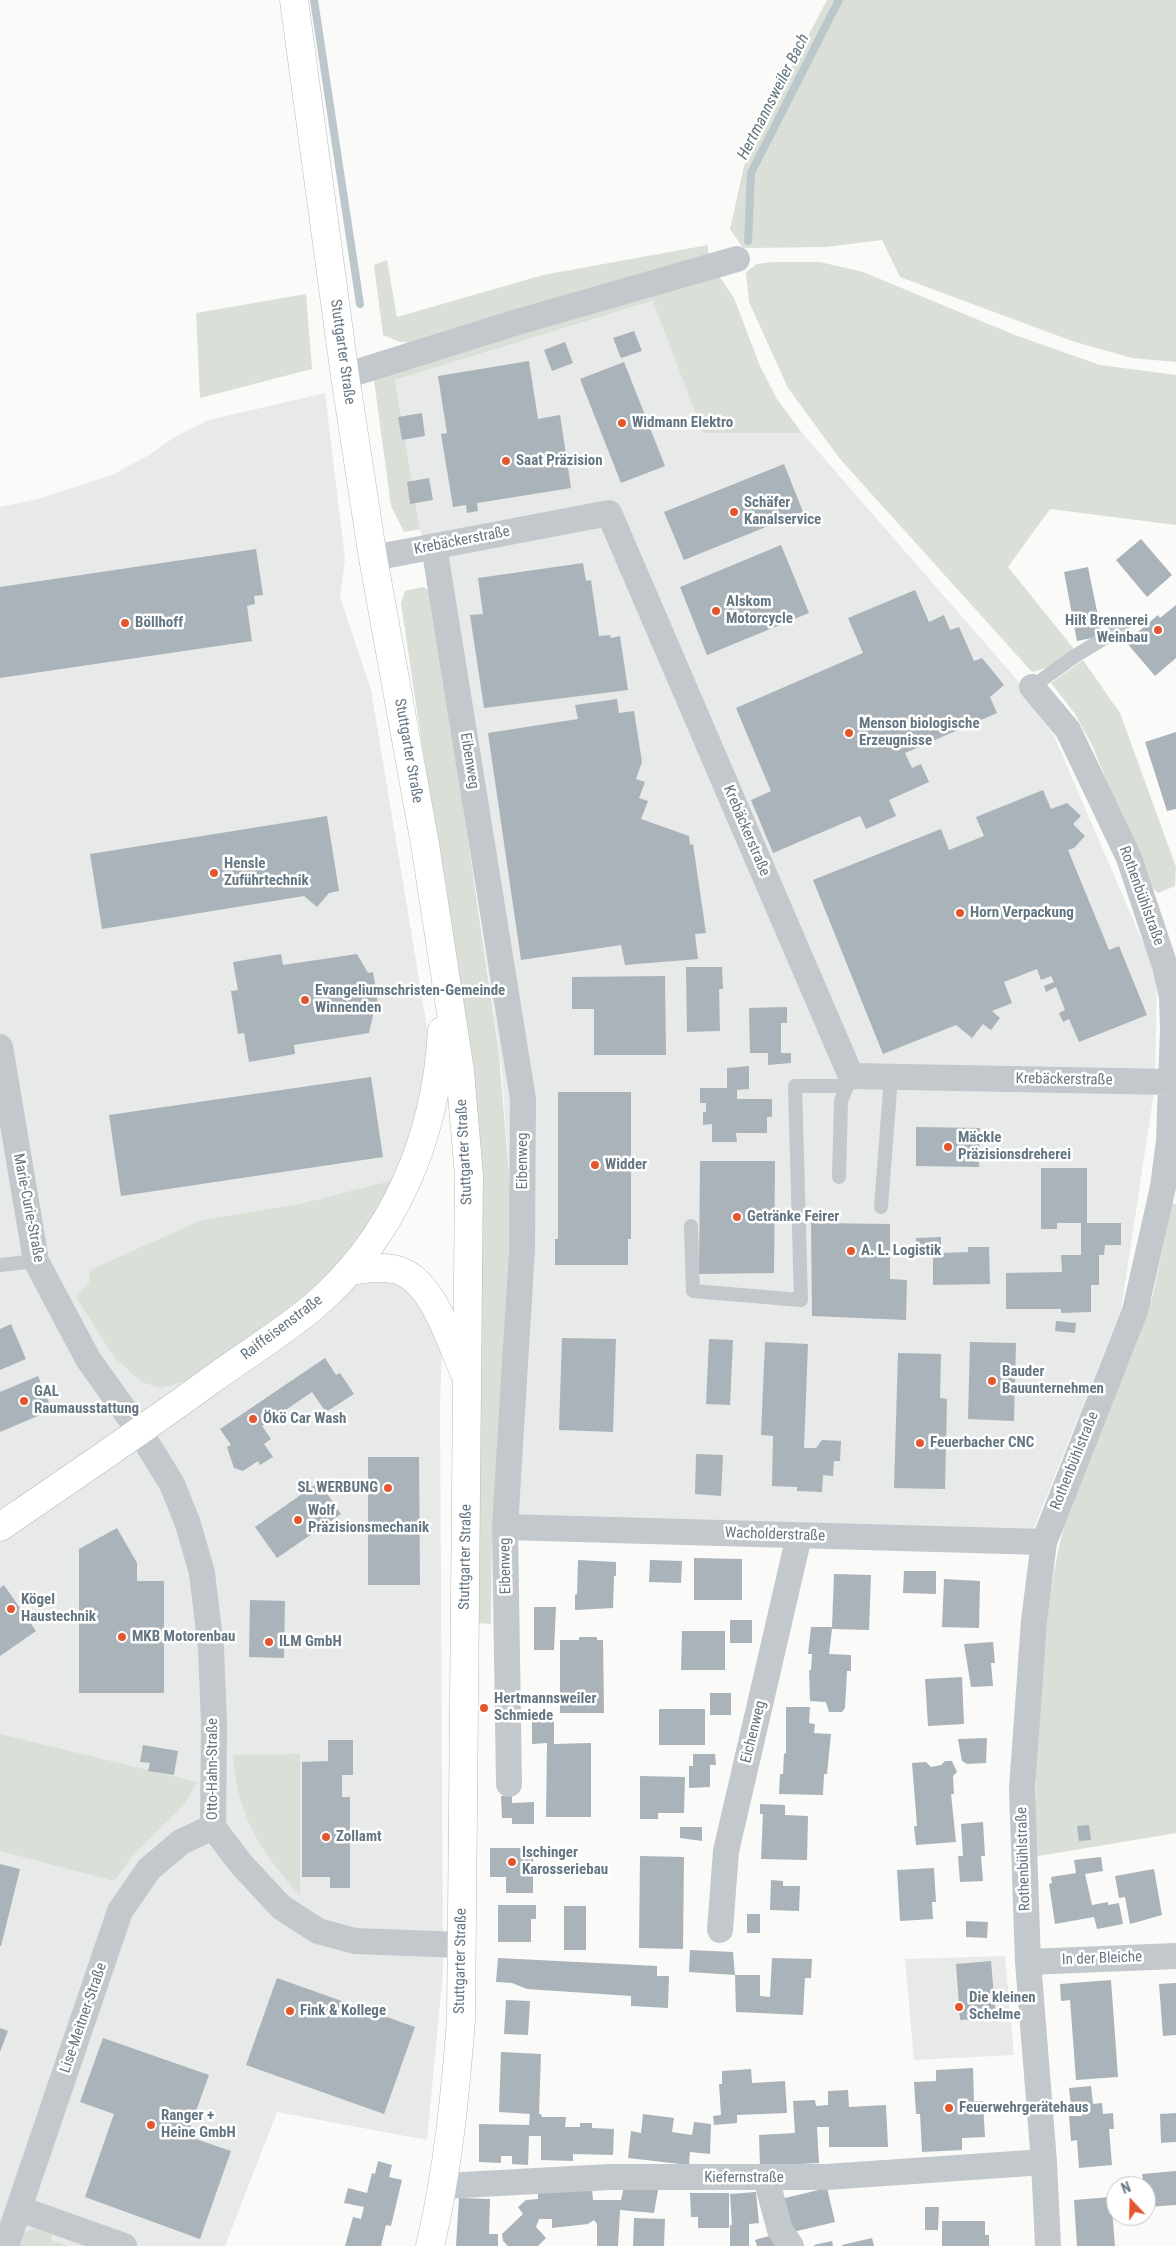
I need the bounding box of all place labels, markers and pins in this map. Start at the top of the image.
place label: Widmann Elektro [632,414,733,432]
marker: Widmann Elektro [616,417,628,429]
place label: Saat Präzision [516,452,603,470]
marker: Saat Präzision [500,455,512,467]
place label: Schäfer Kanalservice [744,494,821,529]
marker: Schäfer Kanalservice [728,506,740,518]
place label: Alskom Motorcycle [726,593,793,628]
marker: Alskom Motorcycle [710,605,722,617]
place label: Hilt Brennerei Weinbau [1065,612,1148,647]
place label: Böllhoff [135,614,183,632]
marker: Böllhoff [119,617,131,629]
marker: Hilt Brennerei Weinbau [1152,624,1164,636]
place label: Menson biologische Erzeugnisse [859,715,980,750]
marker: Menson biologische Erzeugnisse [843,727,855,739]
place label: Hensle Zuführtechnik [224,855,309,890]
marker: Hensle Zuführtechnik [208,867,220,879]
place label: Horn Verpackung [970,904,1074,922]
marker: Horn Verpackung [954,907,966,919]
place label: Evangeliumschristen-Gemeinde Winnenden [315,982,505,1017]
marker: Evangeliumschristen-Gemeinde Winnenden [299,994,311,1006]
place label: Mäckle Präzisionsdreherei [958,1129,1071,1164]
marker: Mäckle Präzisionsdreherei [942,1141,954,1153]
place label: Widder [605,1156,647,1174]
marker: Widder [589,1159,601,1171]
place label: Getränke Feirer [747,1208,839,1226]
marker: Getränke Feirer [731,1211,743,1223]
place label: A. L. Logistik [861,1242,941,1260]
marker: A. L. Logistik [845,1245,857,1257]
place label: Bauder Bauunternehmen [1002,1363,1104,1398]
marker: Bauder Bauunternehmen [986,1375,998,1387]
place label: GAL Raumausstattung [34,1383,139,1418]
marker: GAL Raumausstattung [18,1395,30,1407]
place label: Ökö Car Wash [263,1410,346,1428]
marker: Ökö Car Wash [247,1413,259,1425]
place label: Feuerbacher CNC [930,1434,1034,1452]
marker: Feuerbacher CNC [914,1437,926,1449]
place label: SL WERBUNG [297,1479,378,1497]
marker: SL WERBUNG [382,1482,394,1494]
place label: Wolf Präzisionsmechanik [308,1502,429,1537]
marker: Wolf Präzisionsmechanik [292,1514,304,1526]
place label: Kögel Haustechnik [21,1591,96,1626]
marker: Kögel Haustechnik [5,1603,17,1615]
place label: MKB Motorenbau [132,1628,235,1646]
marker: MKB Motorenbau [116,1631,128,1643]
place label: ILM GmbH [279,1633,342,1651]
marker: ILM GmbH [263,1636,275,1648]
place label: Hertmannsweiler Schmiede [494,1690,596,1725]
marker: Hertmannsweiler Schmiede [478,1702,490,1714]
place label: Zollamt [336,1828,382,1846]
marker: Zollamt [320,1831,332,1843]
place label: Ischinger Karosseriebau [522,1844,608,1879]
marker: Ischinger Karosseriebau [506,1856,518,1868]
place label: Die kleinen Schelme [969,1989,1036,2024]
marker: Die kleinen Schelme [953,2001,965,2013]
place label: Fink & Kollege [300,2002,386,2020]
marker: Fink & Kollege [284,2005,296,2017]
place label: Feuerwehrgerätehaus [959,2099,1089,2117]
marker: Feuerwehrgerätehaus [943,2102,955,2114]
place label: Ranger + Heine GmbH [161,2107,236,2142]
marker: Ranger + Heine GmbH [145,2119,157,2131]

